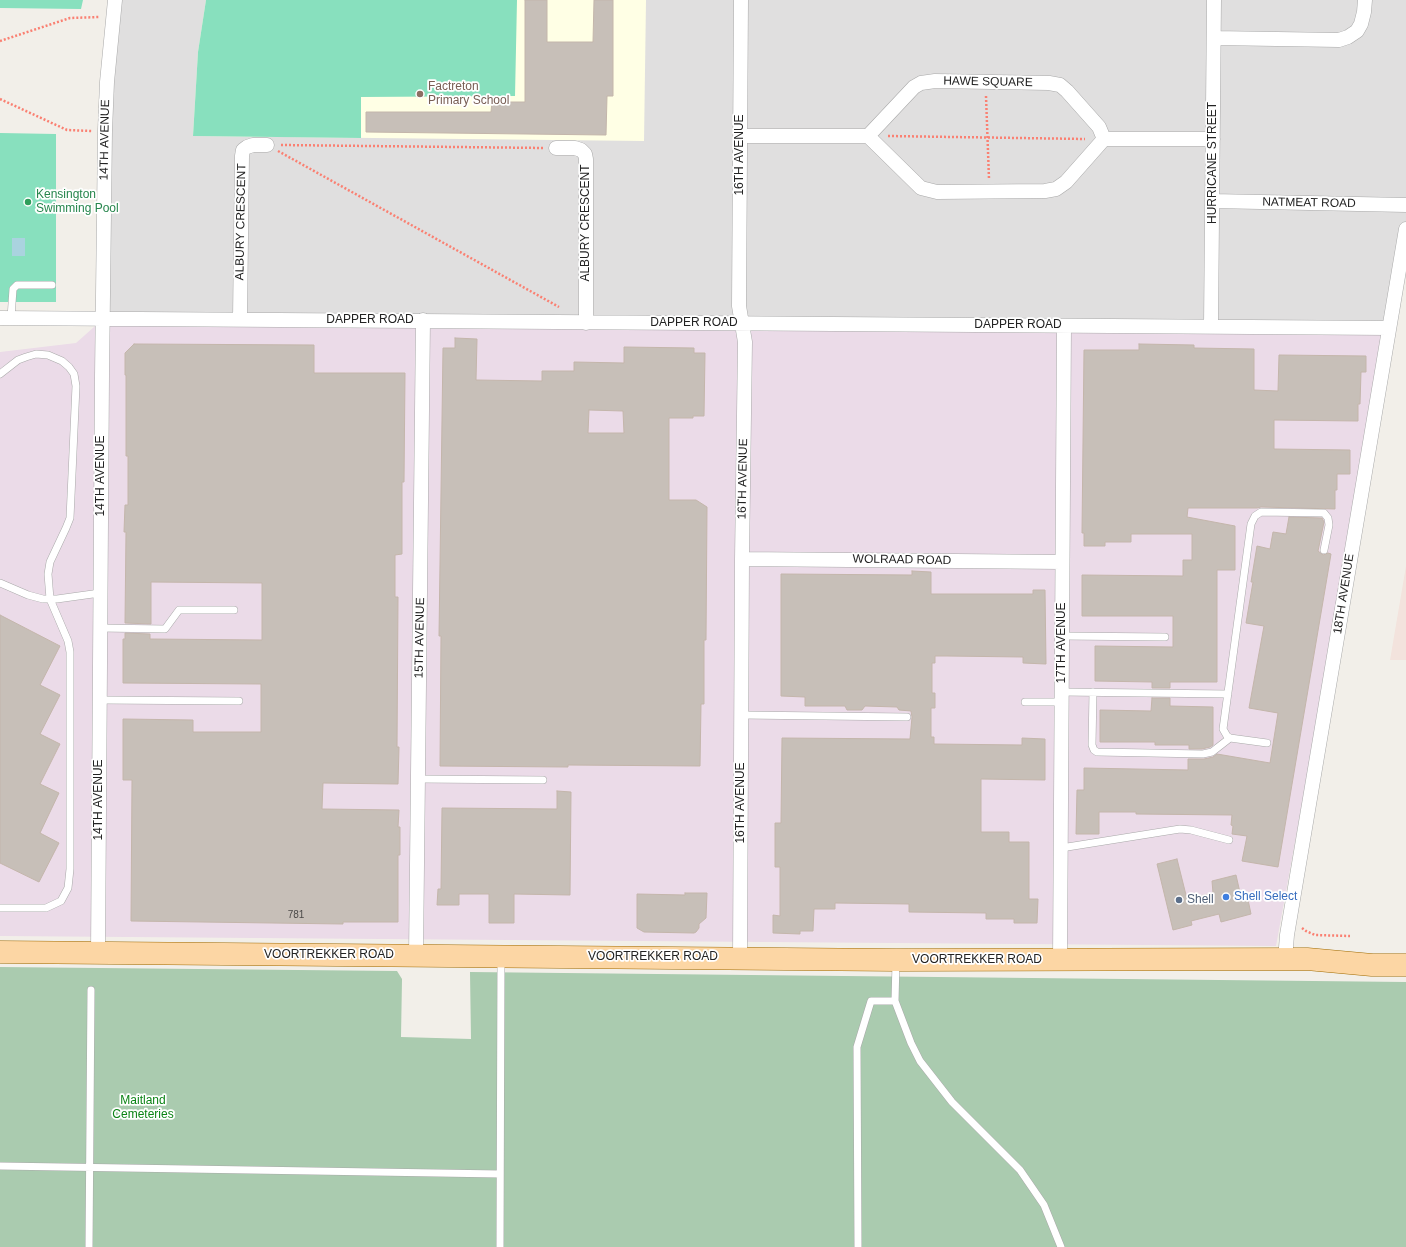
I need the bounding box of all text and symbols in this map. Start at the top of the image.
street label: HAWE SQUARE [943,74,1033,90]
place label: Factreton Primary School [428,80,509,108]
marker: Factreton Primary School [415,89,425,99]
street label: 14TH AVENUE [97,99,113,181]
street label: HURRICANE STREET [1206,102,1220,224]
street label: 16TH AVENUE [733,114,747,196]
street label: ALBURY CRESCENT [233,163,249,281]
street label: ALBURY CRESCENT [579,164,593,282]
place label: Kensington Swimming Pool [36,188,119,216]
street label: NATMEAT ROAD [1262,195,1356,211]
marker: Kensington Swimming Pool [23,197,33,207]
street label: DAPPER ROAD [326,313,414,327]
street label: DAPPER ROAD [650,316,738,330]
street label: DAPPER ROAD [974,318,1062,332]
street label: 14TH AVENUE [94,435,108,517]
street label: 16TH AVENUE [735,438,751,520]
street label: WOLRAAD ROAD [853,552,951,568]
street label: 18TH AVENUE [1331,553,1357,635]
street label: 15TH AVENUE [412,597,428,679]
street label: 17TH AVENUE [1055,602,1069,684]
street label: 14TH AVENUE [92,759,106,841]
street label: 16TH AVENUE [734,762,748,844]
place label: Shell Select [1234,890,1297,904]
marker: Shell Select [1221,892,1231,902]
place label: Shell [1187,893,1214,907]
marker: Shell [1174,895,1184,905]
house number: 781 [288,909,304,921]
street label: VOORTREKKER ROAD [264,948,394,962]
street label: VOORTREKKER ROAD [588,950,718,964]
street label: VOORTREKKER ROAD [912,953,1042,967]
park label: Maitland Cemeteries [112,1094,174,1122]

